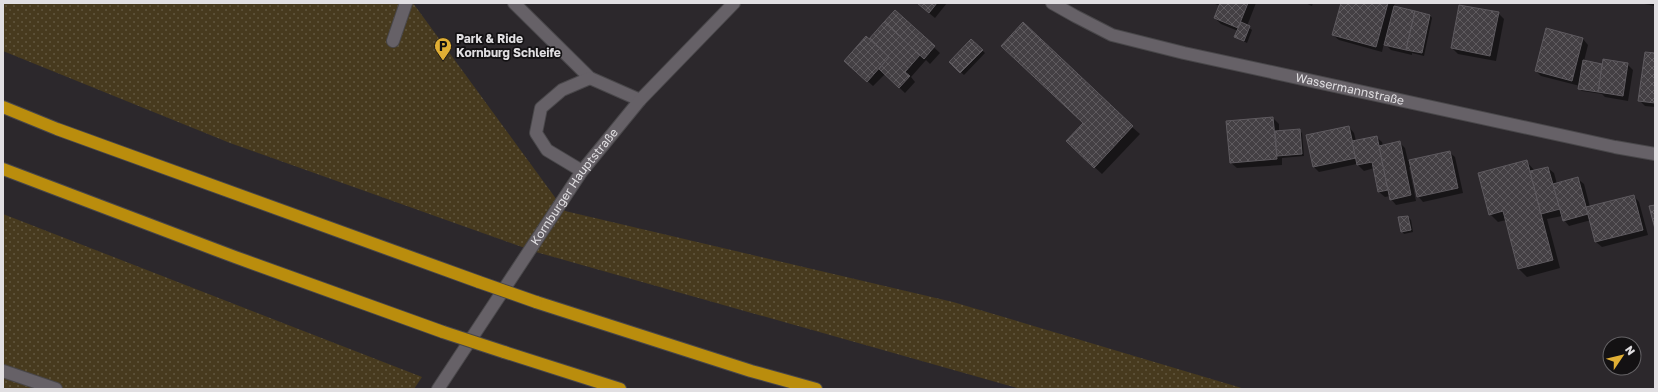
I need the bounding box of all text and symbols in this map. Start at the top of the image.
place label: Park & Ride Kornburg Schleife [456,31,561,60]
parking icon: Park & Ride Kornburg Schleife [433,36,453,61]
street label: Wassermannstraße [1294,70,1406,108]
street label: Kornburger Hauptstraße [527,125,621,248]
north arrow [1602,336,1642,376]
text: N [1623,343,1638,357]

